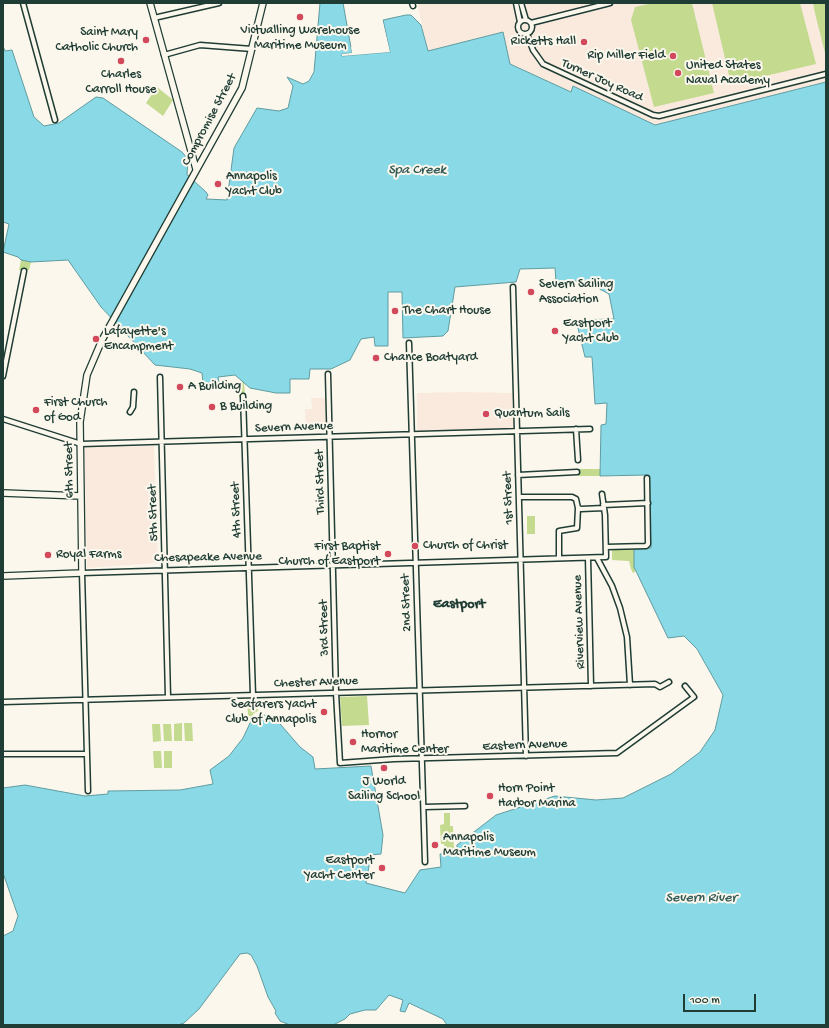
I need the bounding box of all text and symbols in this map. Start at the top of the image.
marker: Victualling Warehouse Maritime Museum [295,12,305,22]
place label: Victualling Warehouse Maritime Museum [240,23,360,54]
place label: Saint Mary Catholic Church [55,25,138,56]
place label: Ricketts Hall [511,34,576,50]
marker: Saint Mary Catholic Church [141,35,151,45]
marker: Ricketts Hall [579,37,589,47]
place label: Rip Miller Field [587,48,665,64]
marker: Rip Miller Field [668,51,678,61]
marker: Charles Carroll House [116,56,126,66]
street label: Turner Joy Road [559,56,645,106]
place label: United States Naval Academy [686,58,770,89]
place label: Charles Carroll House [86,67,156,98]
marker: United States Naval Academy [673,68,683,78]
street label: Compromise Street [179,71,241,169]
water label: Spa Creek [388,163,446,179]
place label: Annapolis Yacht Club [226,169,282,200]
marker: Annapolis Yacht Club [213,179,223,189]
place label: Severn Sailing Association [539,277,613,308]
marker: Severn Sailing Association [526,287,536,297]
place label: The Chart House [403,303,491,319]
marker: The Chart House [390,306,400,316]
place label: Eastport Yacht Club [563,316,619,347]
place label: Lafayette's Encampment [104,324,173,355]
marker: Eastport Yacht Club [550,326,560,336]
marker: Lafayette's Encampment [91,334,101,344]
place label: Chance Boatyard [384,350,477,366]
marker: Chance Boatyard [371,353,381,363]
place label: A Building [188,379,241,395]
marker: A Building [175,382,185,392]
place label: First Church of God [44,395,107,426]
place label: B Building [220,399,272,415]
marker: B Building [207,402,217,412]
marker: First Church of God [31,405,41,415]
place label: Quantum Sails [494,406,570,422]
marker: Quantum Sails [481,409,491,419]
street label: Severn Avenue [255,419,333,437]
street label: 6th Street [62,442,78,498]
street label: Third Street [313,449,329,515]
street label: 1st Street [500,471,518,525]
street label: 4th Street [228,482,246,538]
street label: 5th Street [145,484,163,542]
place label: Church of Christ [423,538,508,554]
place label: First Baptist Church of Eastport [279,539,380,570]
marker: Church of Christ [410,541,420,551]
place label: Royal Farms [56,547,122,563]
street label: Chesapeake Avenue [154,549,262,567]
marker: First Baptist Church of Eastport [383,549,393,559]
marker: Royal Farms [43,550,53,560]
street label: 2nd Street [398,574,416,632]
street label: Riverview Avenue [571,575,589,669]
district label: Eastport [433,597,485,613]
street label: 3rd Street [317,600,333,656]
street label: Chester Avenue [274,674,358,692]
place label: Seafarers Yacht Club of Annapolis [225,697,316,728]
marker: Seafarers Yacht Club of Annapolis [319,707,329,717]
place label: Hornor Maritime Center [361,727,448,758]
marker: Hornor Maritime Center [348,737,358,747]
street label: Eastern Avenue [482,737,568,755]
marker: J World Sailing School [379,763,389,773]
place label: J World Sailing School [348,774,420,805]
place label: Horn Point Harbor Marina [498,781,576,812]
marker: Horn Point Harbor Marina [485,791,495,801]
place label: Annapolis Maritime Museum [443,830,536,861]
marker: Annapolis Maritime Museum [430,840,440,850]
place label: Eastport Yacht Center [304,853,374,884]
marker: Eastport Yacht Center [377,863,387,873]
water label: Severn River [666,891,736,907]
scale bar [685,986,758,1012]
text: 100 m [690,994,720,1008]

